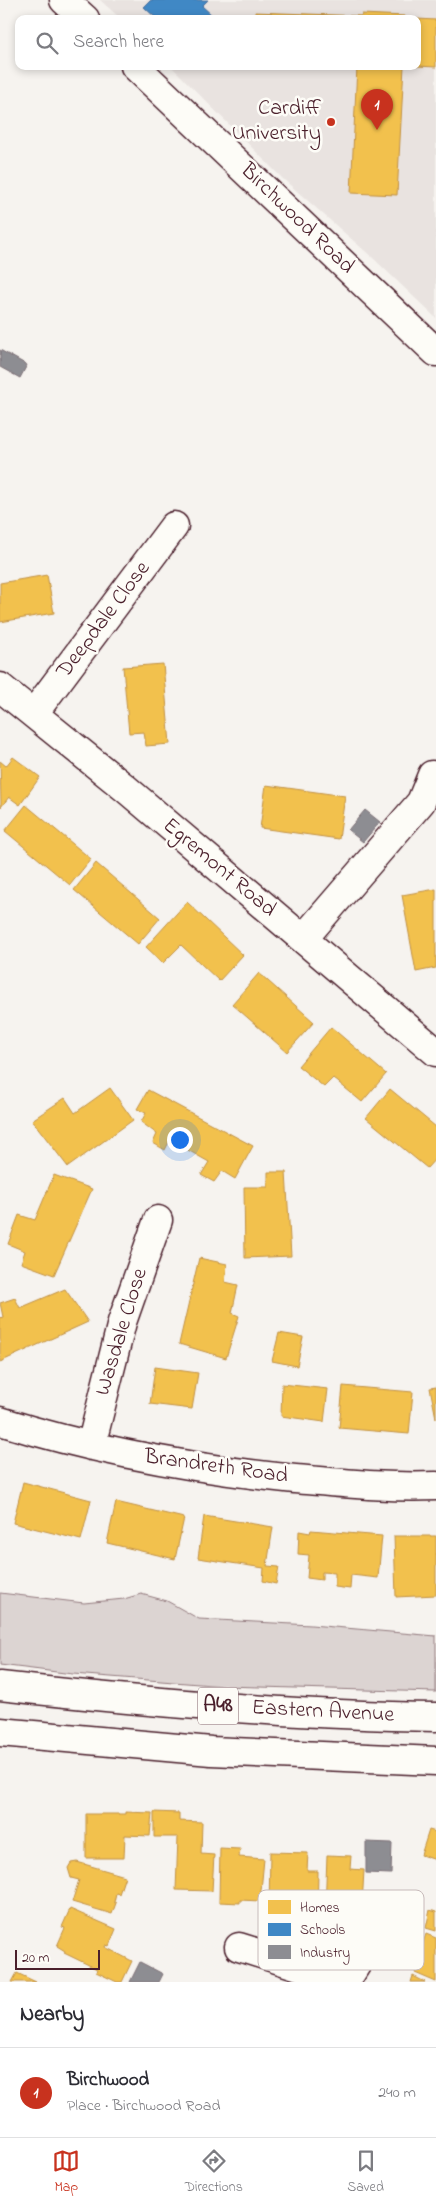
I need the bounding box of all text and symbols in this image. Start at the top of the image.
search box [15,15,421,70]
icon: search [33,29,61,57]
text: Search here [73,29,164,56]
pin: 1 [361,89,393,130]
place label: Cardiff University [232,93,321,151]
marker: Cardiff University [325,116,337,128]
street label: Birchwood Road [232,155,362,282]
street label: Deepdale Close [49,555,159,686]
street label: Egremont Road [154,811,283,926]
your location [167,1127,193,1153]
street label: Wasdale Close [87,1264,157,1400]
street label: Brandreth Road [141,1441,290,1493]
road number: A48 [198,1688,238,1724]
street label: Eastern Avenue [251,1692,395,1732]
legend [258,1890,424,1970]
text: Homes [300,1898,340,1919]
text: Schools [300,1920,345,1941]
text: Industry [300,1943,350,1965]
scale bar [15,1947,100,1970]
text: 20 m [22,1948,49,1969]
text: Nearby [20,2000,84,2030]
text: Birchwood [67,2067,149,2094]
text: 1 [33,2081,39,2105]
text: 240 m [378,2081,416,2105]
text: Place · Birchwood Road [67,2094,220,2118]
tab: Map [52,2147,80,2198]
tab: Directions [185,2147,243,2198]
tab: Saved [347,2147,384,2198]

